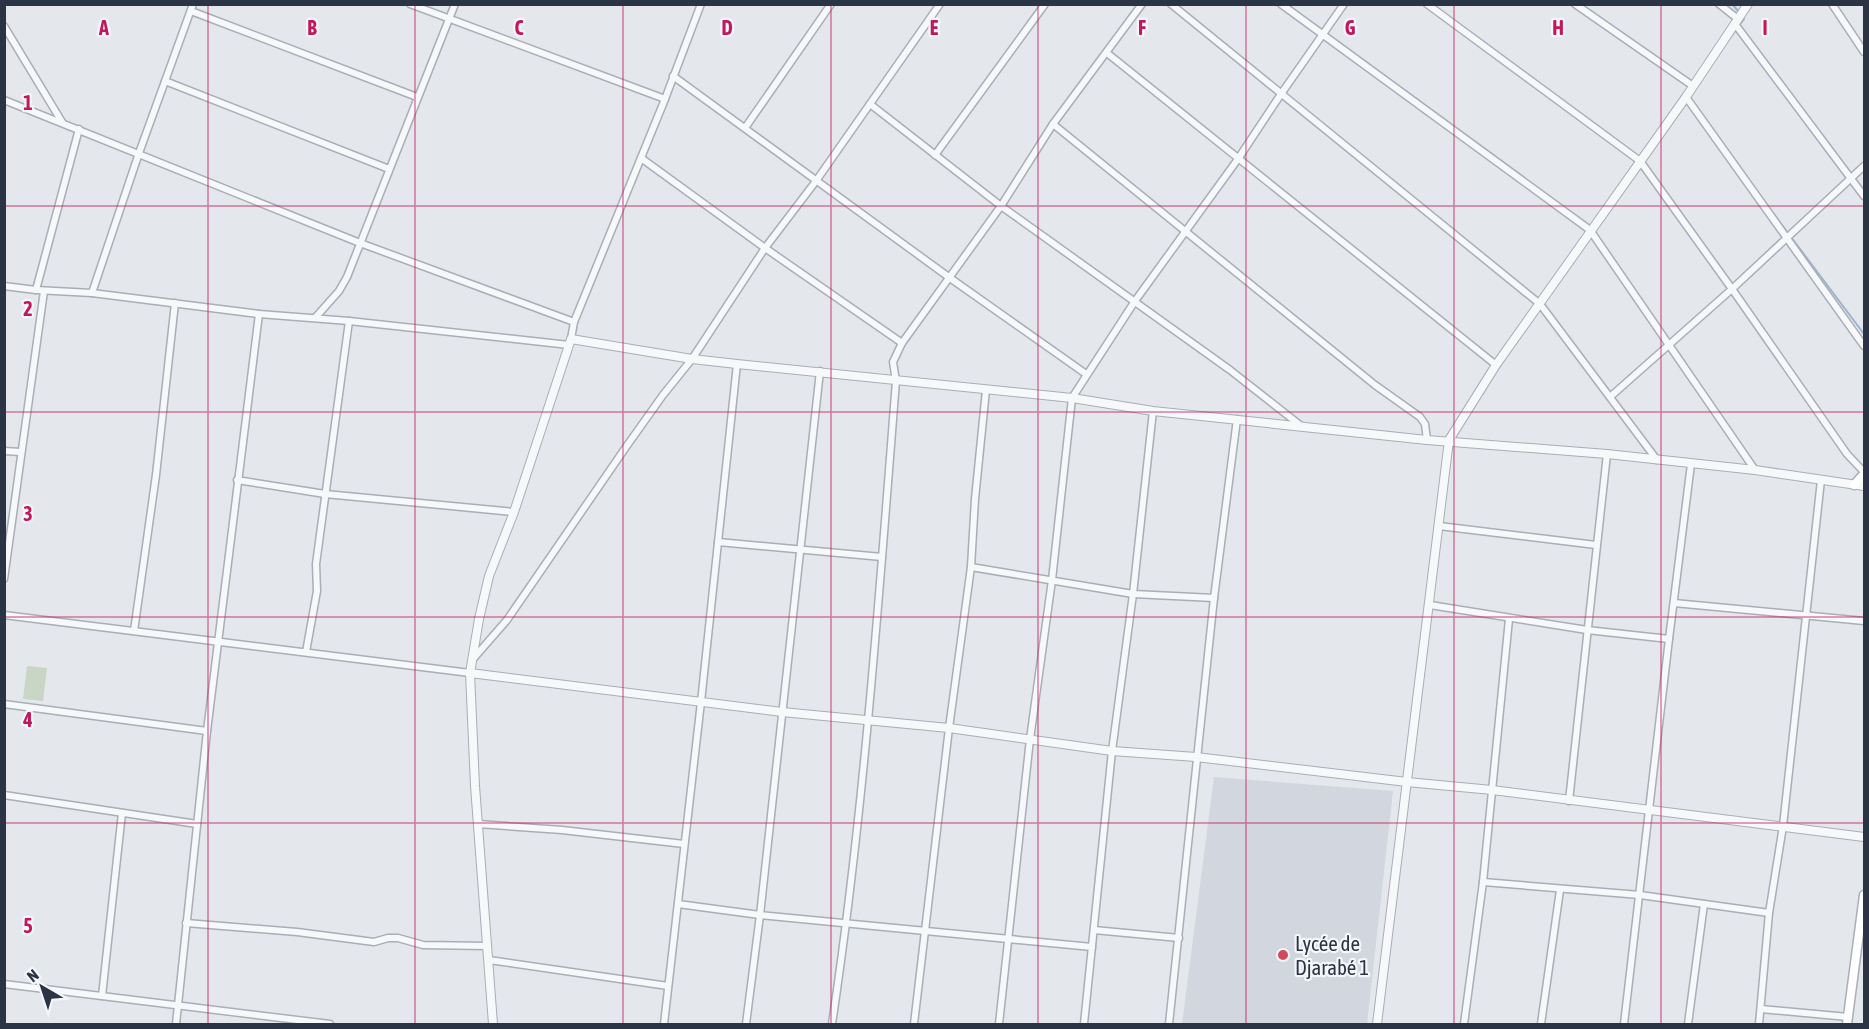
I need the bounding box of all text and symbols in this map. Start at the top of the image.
text: A [98,16,109,39]
text: B [307,16,317,39]
text: C [515,16,524,39]
text: D [721,16,733,39]
text: E [930,16,939,39]
text: F [1138,16,1146,39]
text: G [1345,16,1356,39]
text: H [1552,16,1564,39]
text: I [1762,16,1768,39]
text: 1 [23,91,33,114]
text: 2 [23,297,33,320]
text: 3 [23,502,33,525]
text: 4 [22,708,33,731]
text: 5 [23,914,33,937]
place label: Lycée de Djarabé 1 [1295,931,1369,979]
marker: Lycée de Djarabé 1 [1276,948,1290,962]
north arrow [12,957,72,1017]
text: N [23,965,42,985]

